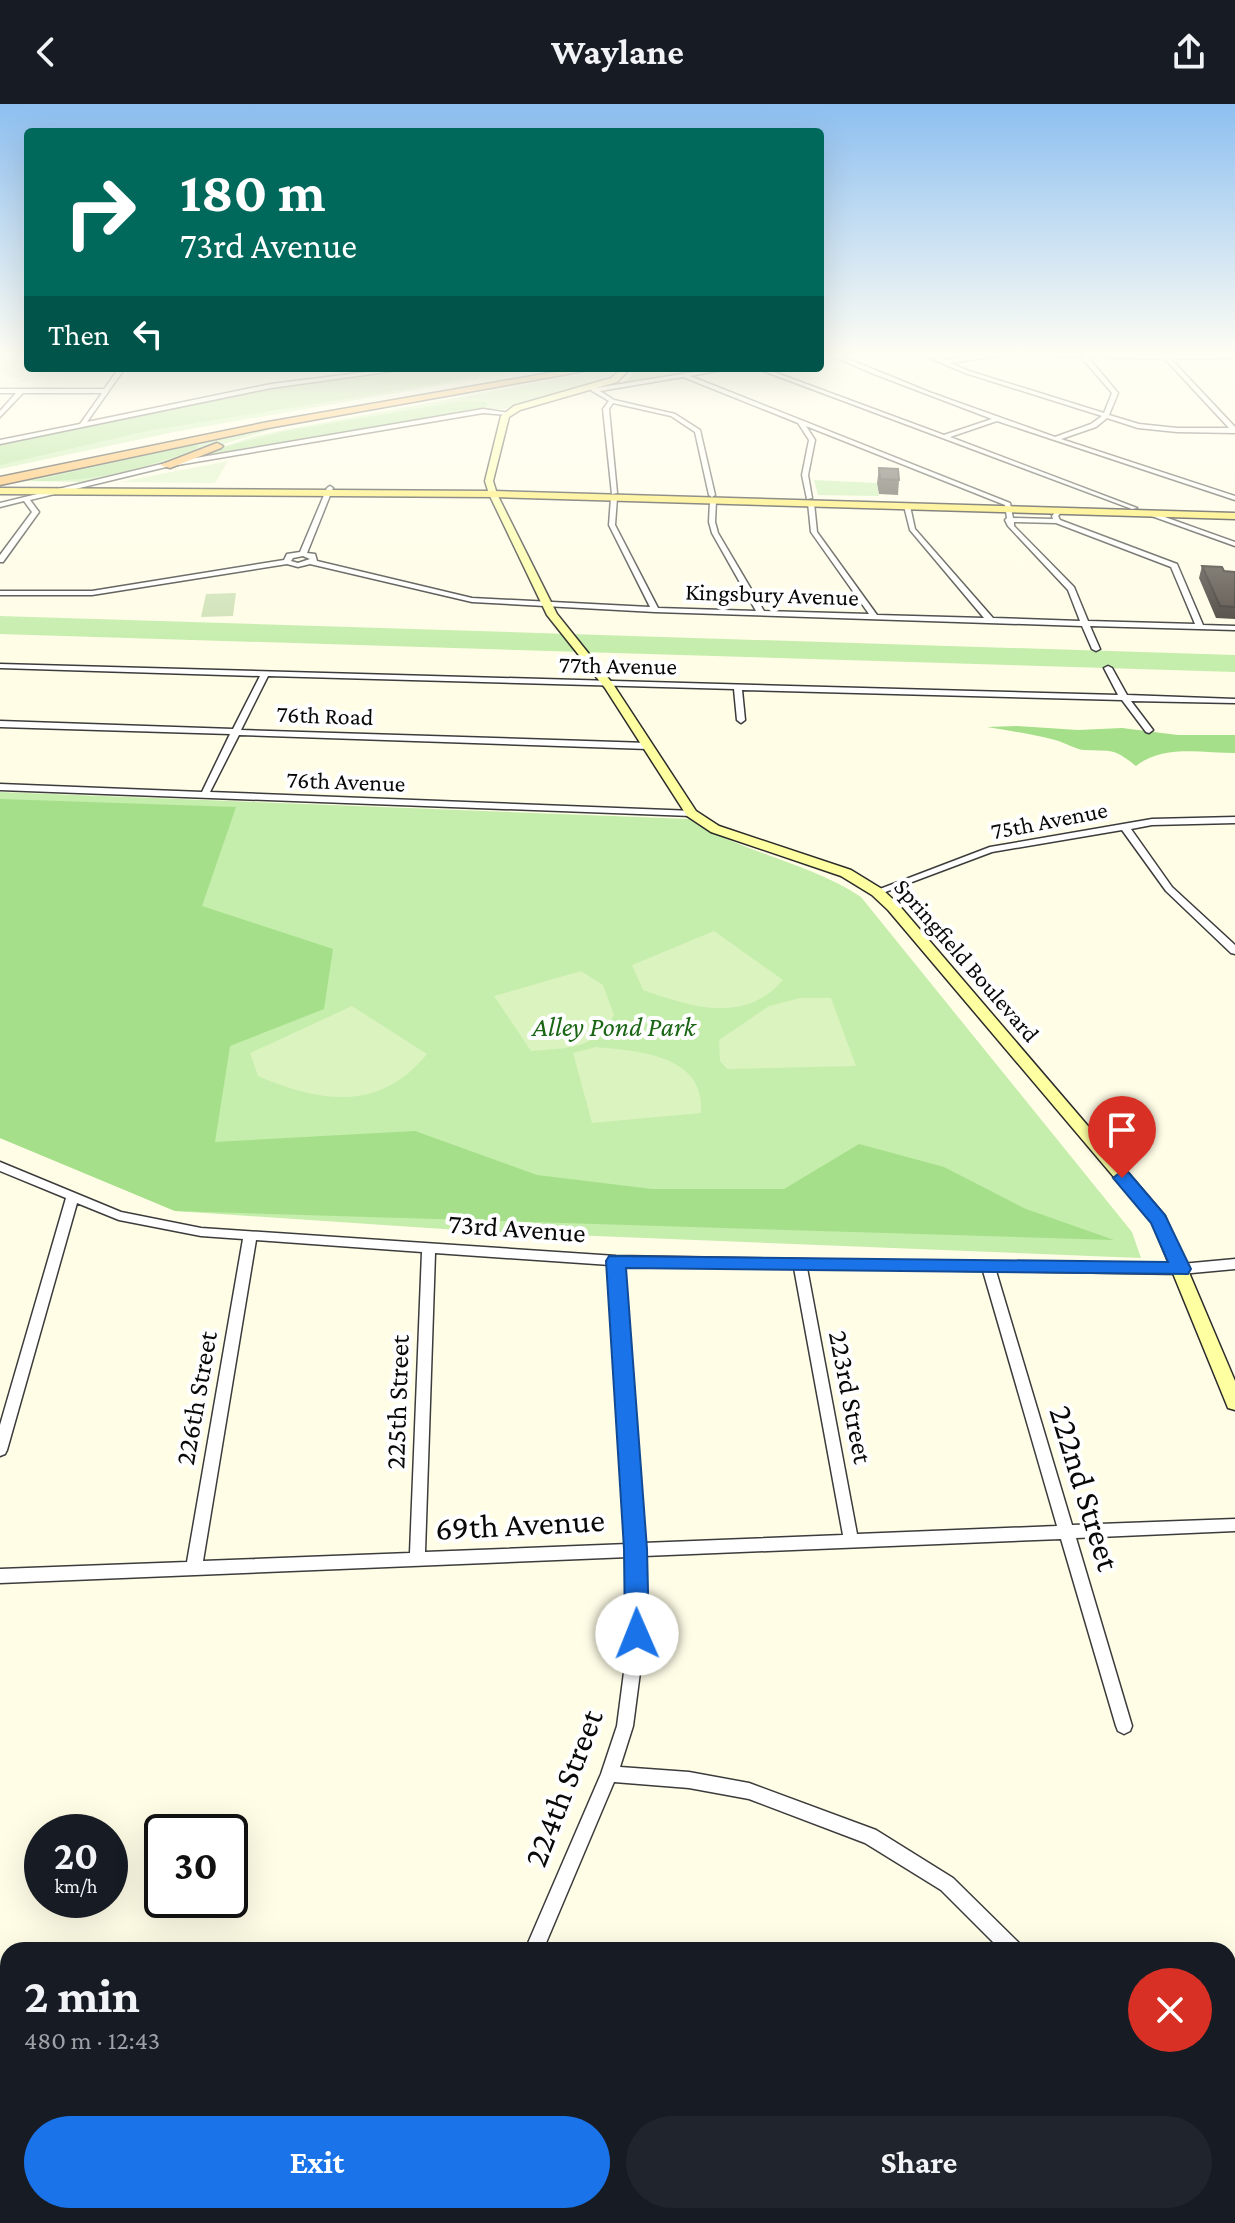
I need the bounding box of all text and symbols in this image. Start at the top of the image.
icon: back [24,30,68,74]
icon: share [1167,30,1211,74]
text: Waylane [551,32,684,72]
icon: right [48,160,152,264]
text: 180 m [180,161,326,223]
text: 73rd Avenue [180,226,357,266]
icon: left [126,312,170,356]
text: Then [48,318,110,351]
street label: Kingsbury Avenue [685,577,859,611]
street label: 77th Avenue [559,650,677,680]
street label: 76th Road [276,700,374,730]
street label: 76th Avenue [286,765,406,797]
street label: 75th Avenue [988,795,1110,845]
street label: Springfield Boulevard [889,873,1045,1047]
park label: Alley Pond Park [530,1011,698,1042]
pin [1088,1096,1156,1178]
icon: arrive [1100,1108,1144,1152]
street label: 73rd Avenue [447,1208,587,1248]
street label: 226th Street [169,1328,223,1468]
street label: 223rd Street [823,1328,879,1467]
street label: 225th Street [379,1333,415,1470]
street label: 222nd Street [1042,1401,1128,1576]
street label: 69th Avenue [434,1501,606,1547]
position arrow [595,1592,679,1676]
street label: 224th Street [516,1704,610,1872]
speed limit sign: 30 [144,1814,248,1918]
text: 20 [54,1833,98,1878]
text: km/h [54,1875,98,1897]
button: close [1128,1968,1212,2052]
text: 2 min [24,1969,140,2022]
text: 480 m · 12:43 [24,2026,160,2055]
button: Exit [24,2116,610,2208]
button: Share [626,2116,1212,2208]

